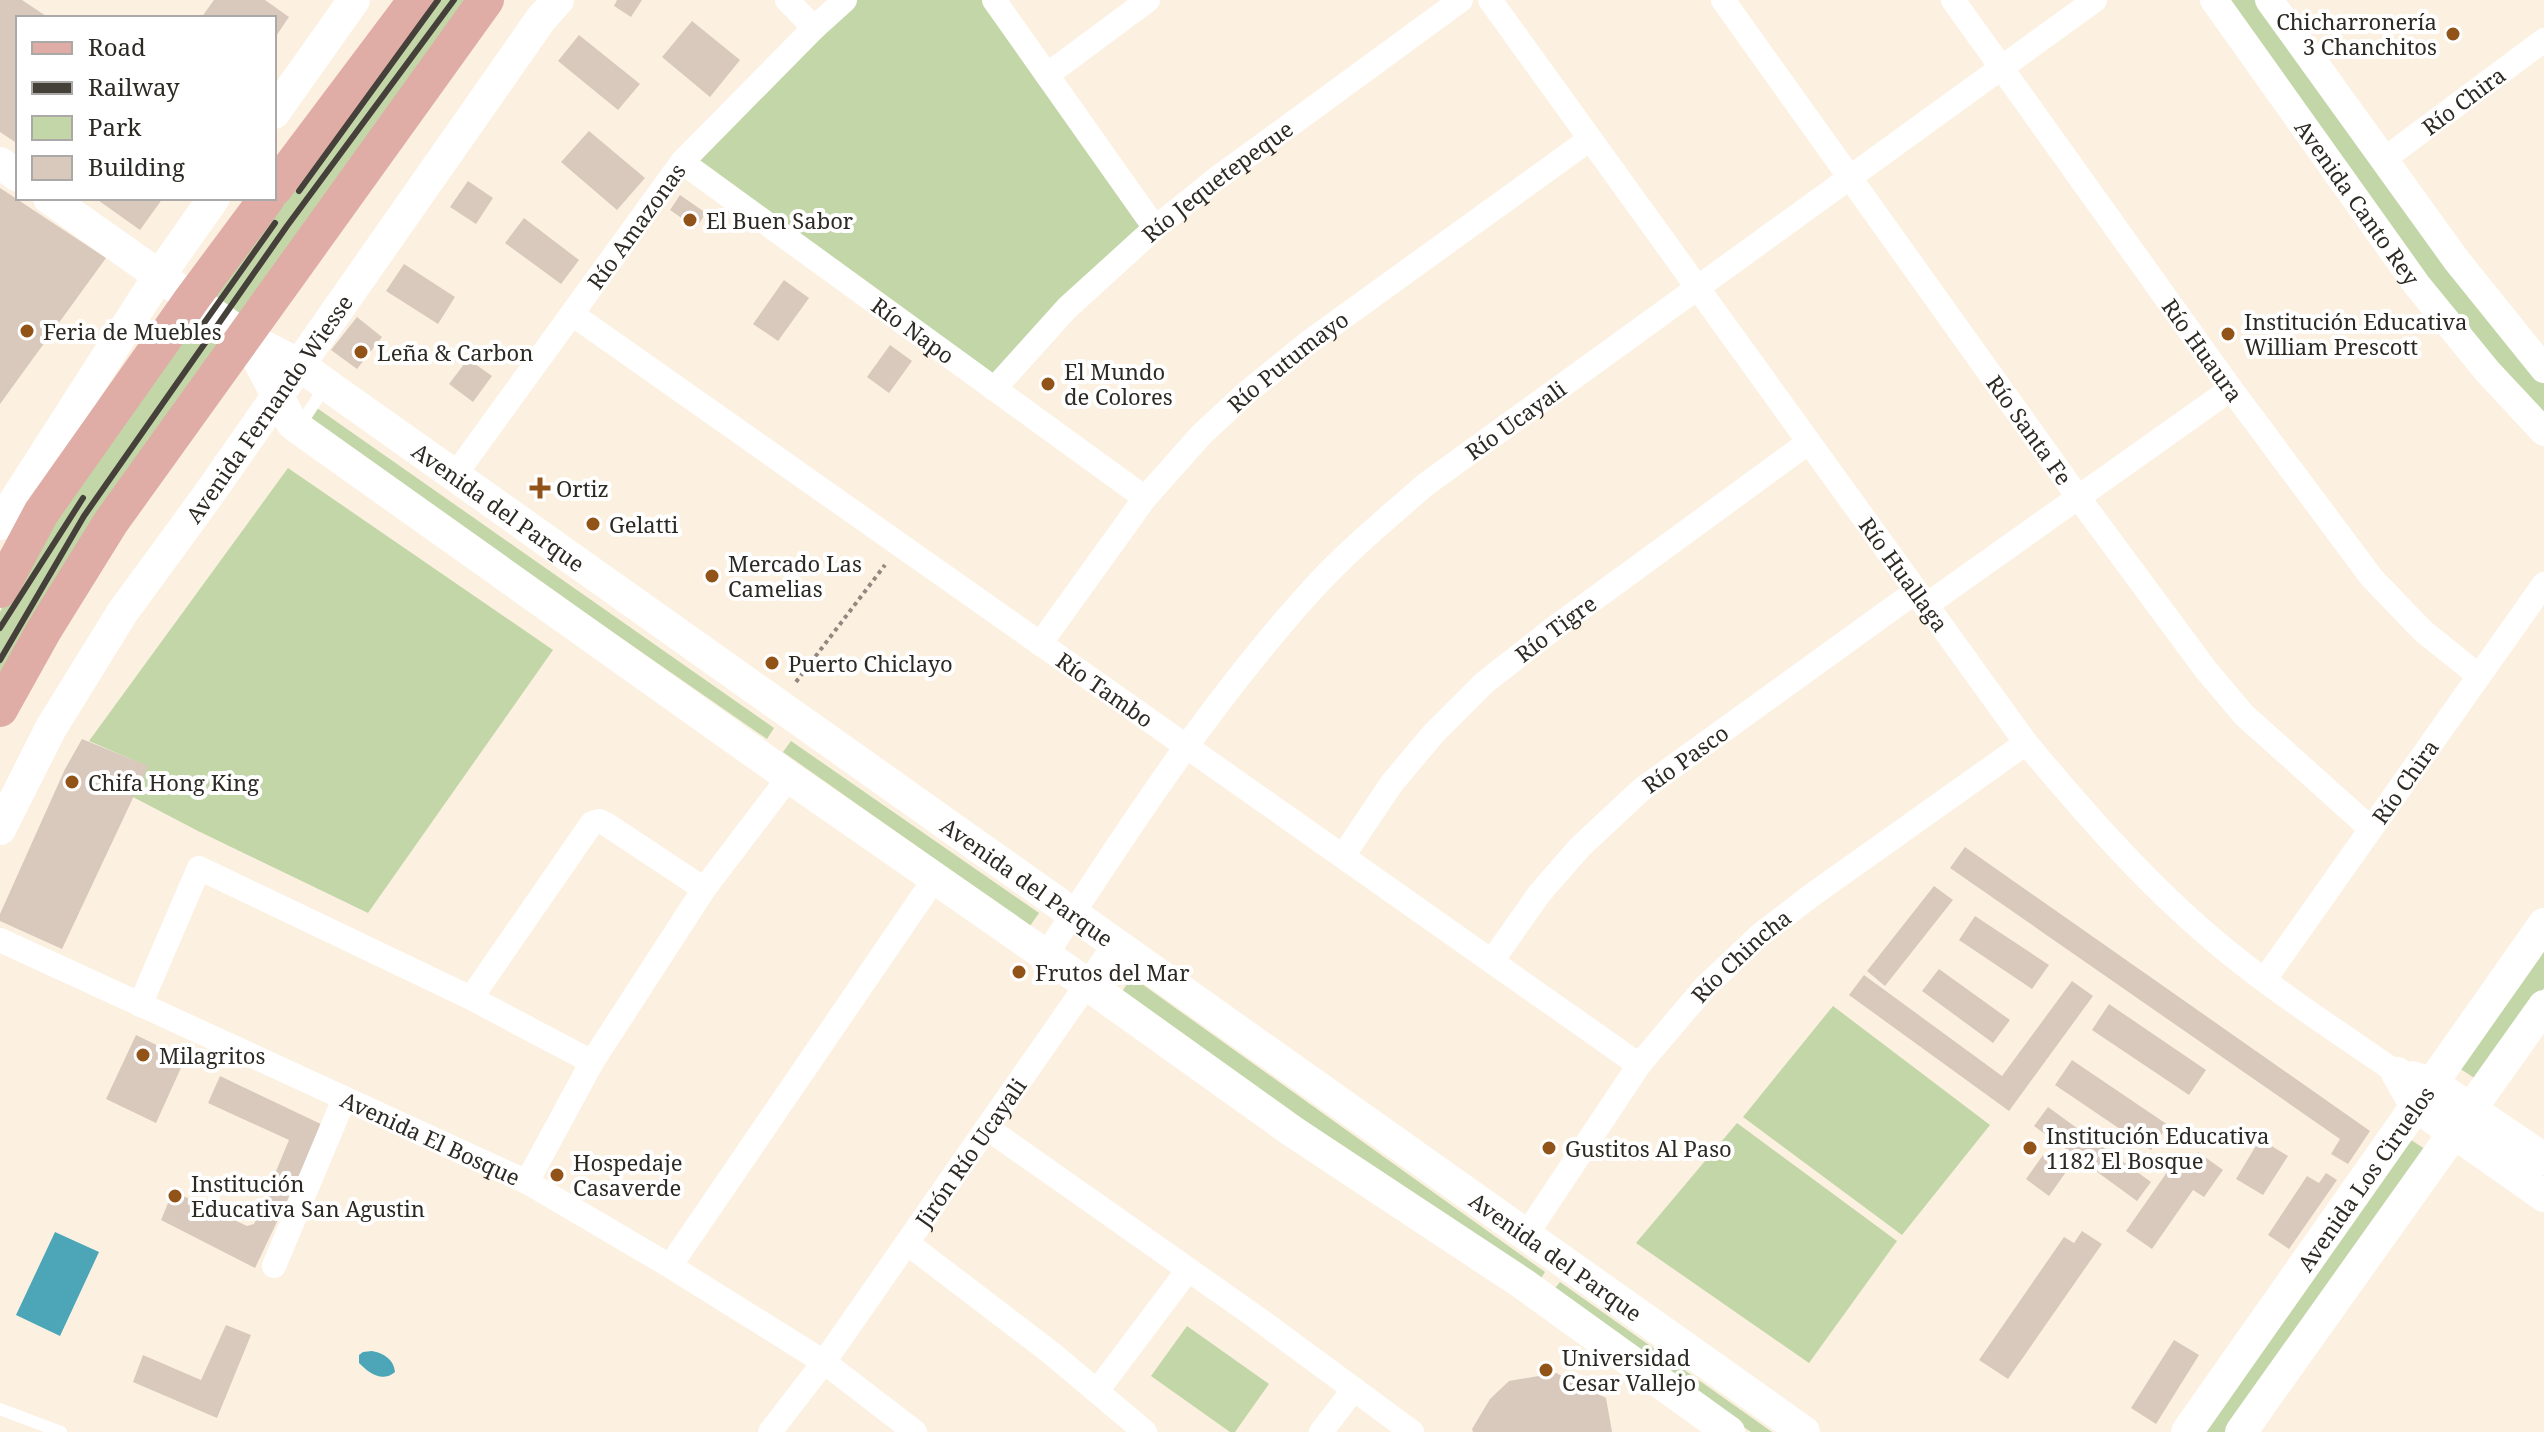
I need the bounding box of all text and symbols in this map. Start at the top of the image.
place label: Chicharronería 3 Chanchitos [2276,6,2437,61]
legend [16,16,276,200]
marker: Chicharronería 3 Chanchitos [2444,25,2462,43]
text: Road [88,30,146,63]
street label: Río Chira [2415,59,2511,141]
text: Railway [88,70,180,103]
text: Park [88,110,142,143]
street label: Río Jequetepeque [1135,113,1299,248]
street label: Avenida Canto Rey [2289,113,2427,291]
text: Building [88,150,185,183]
street label: Río Amazonas [580,157,692,295]
place label: El Buen Sabor [706,205,854,235]
marker: El Buen Sabor [681,211,699,229]
street label: Avenida Fernando Wiesse [178,288,359,528]
street label: Río Napo [866,290,961,370]
street label: Río Huaura [2156,292,2250,408]
street label: Río Putumayo [1220,304,1354,418]
place label: Institución Educativa William Prescott [2244,306,2467,361]
place label: Feria de Muebles [43,316,222,346]
marker: Feria de Muebles [18,322,36,340]
marker: Institución Educativa William Prescott [2219,325,2237,343]
place label: Leña & Carbon [377,337,533,367]
marker: Leña & Carbon [352,343,370,361]
place label: El Mundo de Colores [1064,356,1173,411]
street label: Río Santa Fe [1980,369,2079,491]
street label: Río Ucayali [1459,373,1572,466]
marker: El Mundo de Colores [1039,375,1057,393]
street label: Avenida del Parque [407,435,591,578]
place label: Ortiz [556,473,609,503]
marker: Ortiz [531,479,549,497]
place label: Gelatti [609,509,678,539]
street label: Río Huallaga [1853,511,1956,637]
marker: Gelatti [584,515,602,533]
place label: Mercado Las Camelias [728,548,862,603]
marker: Mercado Las Camelias [703,567,721,585]
street label: Río Tigre [1508,588,1602,668]
street label: Río Tambo [1051,645,1160,734]
place label: Puerto Chiclayo [788,648,953,678]
marker: Puerto Chiclayo [763,654,781,672]
street label: Río Pasco [1636,717,1734,799]
street label: Río Chira [2364,733,2445,830]
place label: Chifa Hong King [88,767,259,797]
marker: Chifa Hong King [63,773,81,791]
street label: Avenida del Parque [935,810,1120,953]
street label: Río Chincha [1684,902,1797,1008]
place label: Frutos del Mar [1035,957,1190,987]
marker: Frutos del Mar [1010,963,1028,981]
place label: Milagritos [159,1040,265,1070]
marker: Milagritos [134,1046,152,1064]
street label: Jirón Río Ucayali [907,1072,1032,1233]
street label: Avenida Los Ciruelos [2290,1080,2441,1277]
street label: Avenida El Bosque [336,1084,525,1192]
place label: Institución Educativa 1182 El Bosque [2046,1120,2269,1175]
place label: Gustitos Al Paso [1565,1133,1732,1163]
marker: Gustitos Al Paso [1540,1139,1558,1157]
marker: Institución Educativa 1182 El Bosque [2021,1139,2039,1157]
place label: Hospedaje Casaverde [573,1147,683,1202]
marker: Hospedaje Casaverde [548,1166,566,1184]
place label: Institución Educativa San Agustin [191,1168,425,1223]
street label: Avenida del Parque [1464,1185,1648,1328]
marker: Institución Educativa San Agustin [166,1187,184,1205]
place label: Universidad Cesar Vallejo [1562,1342,1696,1397]
marker: Universidad Cesar Vallejo [1537,1361,1555,1379]

